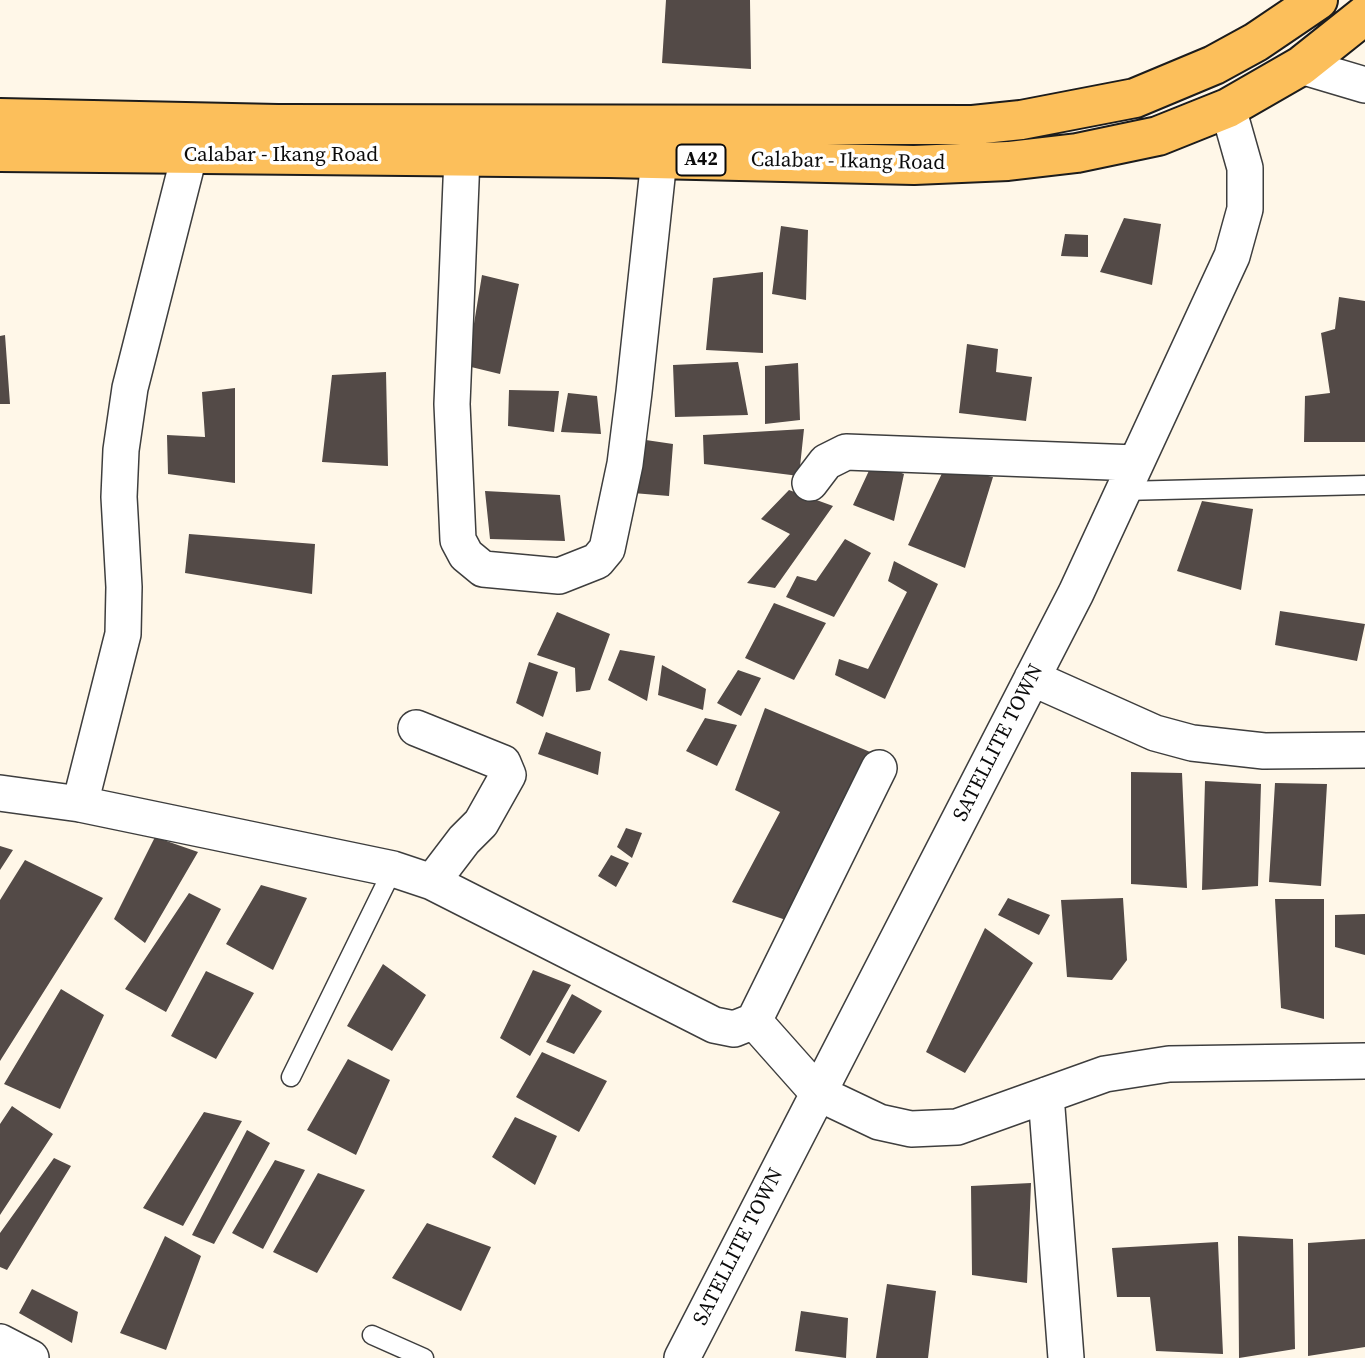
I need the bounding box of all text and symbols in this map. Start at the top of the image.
street label: Calabar - Ikang Road [184,143,378,169]
road number: A42 [676,144,726,176]
street label: Calabar - Ikang Road [751,148,945,176]
street label: SATELLITE TOWN [949,660,1049,826]
street label: SATELLITE TOWN [689,1164,789,1330]

